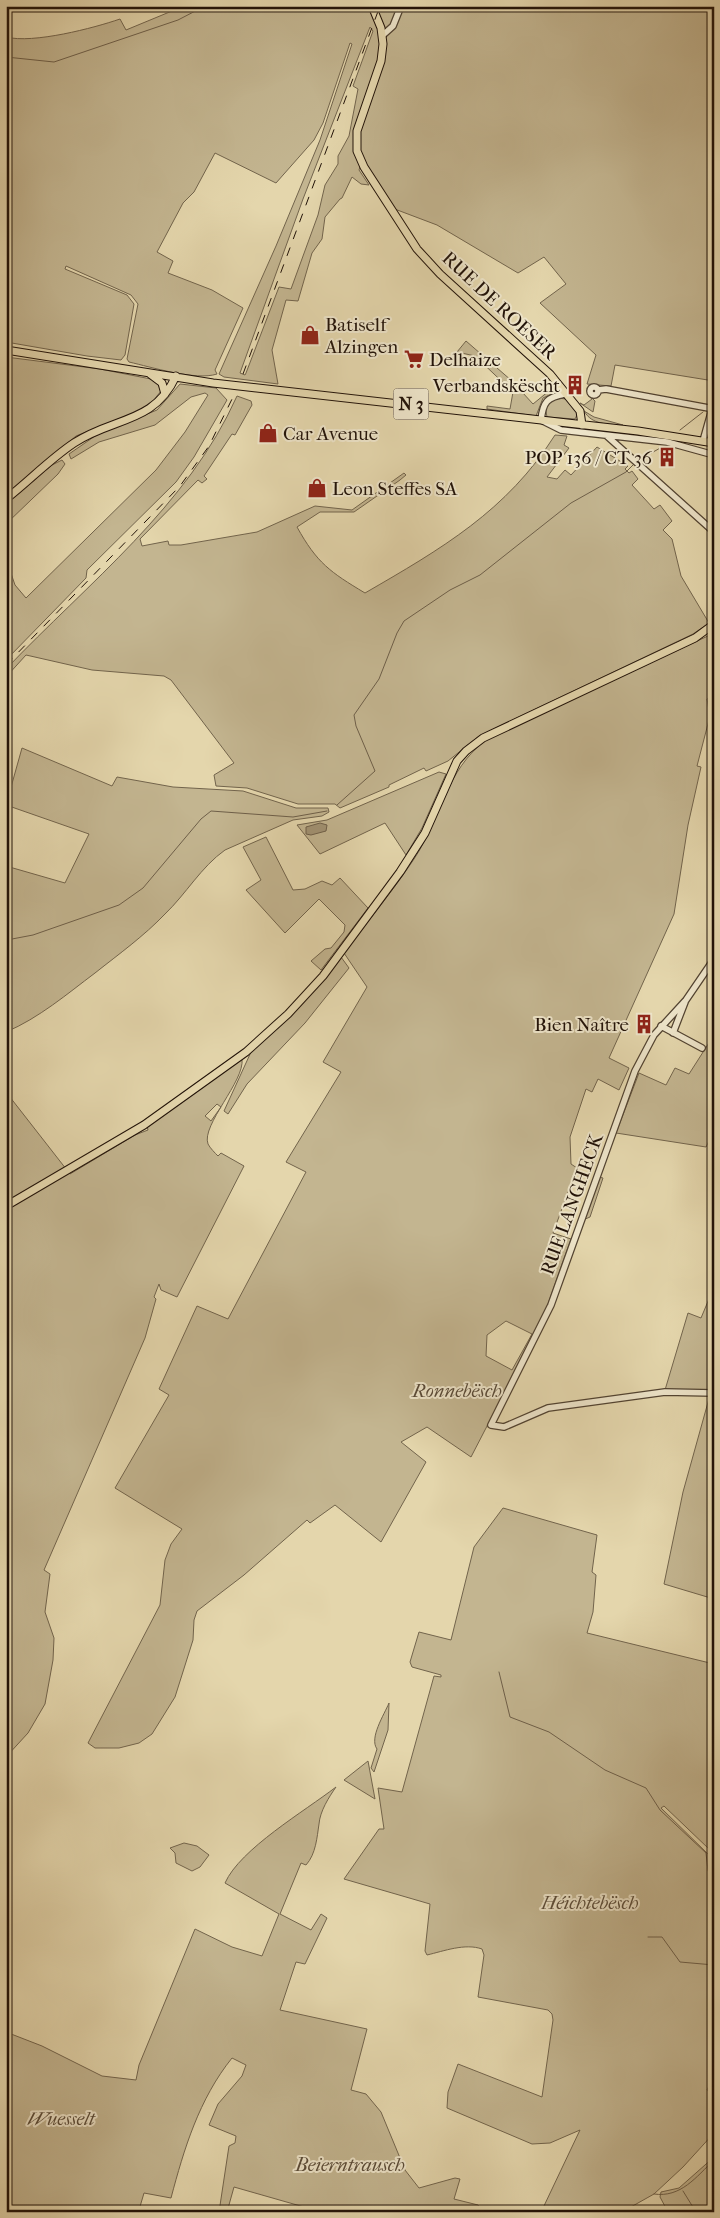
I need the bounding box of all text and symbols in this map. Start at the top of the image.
street label: RUE DE ROESER [438,247,562,365]
place label: Batiself Alzingen [324,314,398,358]
shop icon: Batiself Alzingen [299,324,321,346]
supermarket icon: Delhaize [403,348,425,370]
place label: Delhaize [429,349,501,371]
building icon: Verbandskëscht [564,374,586,396]
place label: Verbandskëscht [432,375,560,397]
road number: N 3 [394,388,428,419]
shop icon: Car Avenue [257,422,279,444]
place label: Car Avenue [283,423,378,445]
building icon: POP 136 / CT 36 [656,446,678,468]
place label: POP 136 / CT 36 [525,447,653,469]
shop icon: Leon Steffes SA [306,477,328,499]
place label: Leon Steffes SA [332,478,458,500]
building icon: Bien Naître [633,1013,655,1035]
place label: Bien Naître [534,1014,629,1036]
street label: RUE LANGHECK [536,1130,608,1278]
park label: Ronnebësch [410,1380,502,1402]
park label: Héichtebësch [540,1892,639,1914]
park label: Wuesselt [27,2108,96,2130]
park label: Beierntrausch [294,2154,405,2176]

